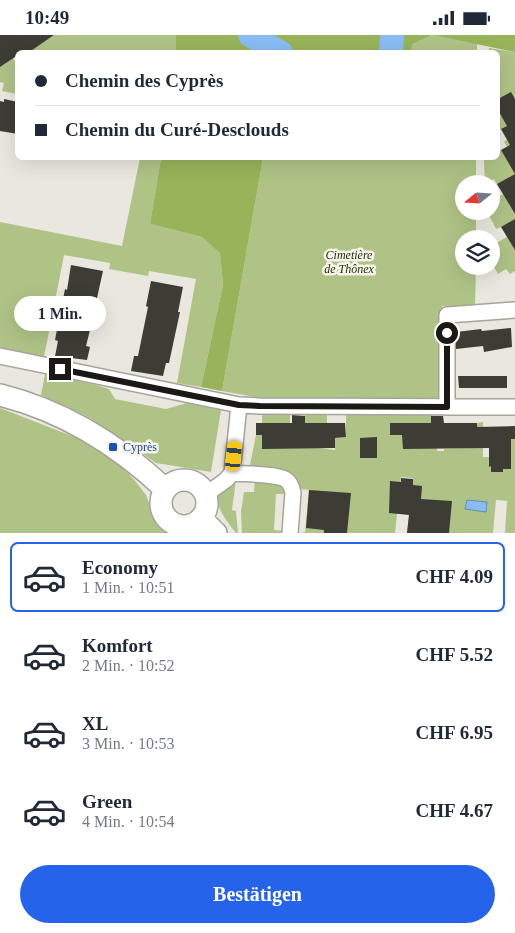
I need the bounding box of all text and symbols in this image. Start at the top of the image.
text: 10:49 [25,7,69,28]
text: Chemin des Cyprès [65,70,223,91]
text: Chemin du Curé-Desclouds [65,119,289,140]
north arrow [455,175,500,220]
map controls [455,175,500,275]
button: layers [455,230,500,275]
park label: Cimetière de Thônex [324,248,374,276]
callout: 1 Min. [14,297,106,331]
text: 1 Min. [38,305,82,322]
route start [436,322,458,344]
route end [49,358,71,380]
place label: Cyprès [123,440,157,454]
car [224,440,243,472]
marker: Cyprès [107,441,119,453]
icon: car [22,555,67,600]
text: Economy [82,557,158,578]
text: CHF 4.09 [416,566,493,587]
text: 1 Min. · 10:51 [82,579,174,596]
icon: car [22,633,67,678]
text: Komfort [82,635,153,656]
text: CHF 5.52 [416,644,493,665]
text: 2 Min. · 10:52 [82,657,174,674]
icon: car [22,711,67,756]
text: XL [82,713,108,734]
text: CHF 6.95 [416,722,493,743]
text: 3 Min. · 10:53 [82,735,174,752]
icon: car [22,789,67,834]
text: Green [82,791,132,812]
text: CHF 4.67 [416,800,493,821]
text: 4 Min. · 10:54 [82,813,174,830]
button: Bestätigen [20,865,495,923]

